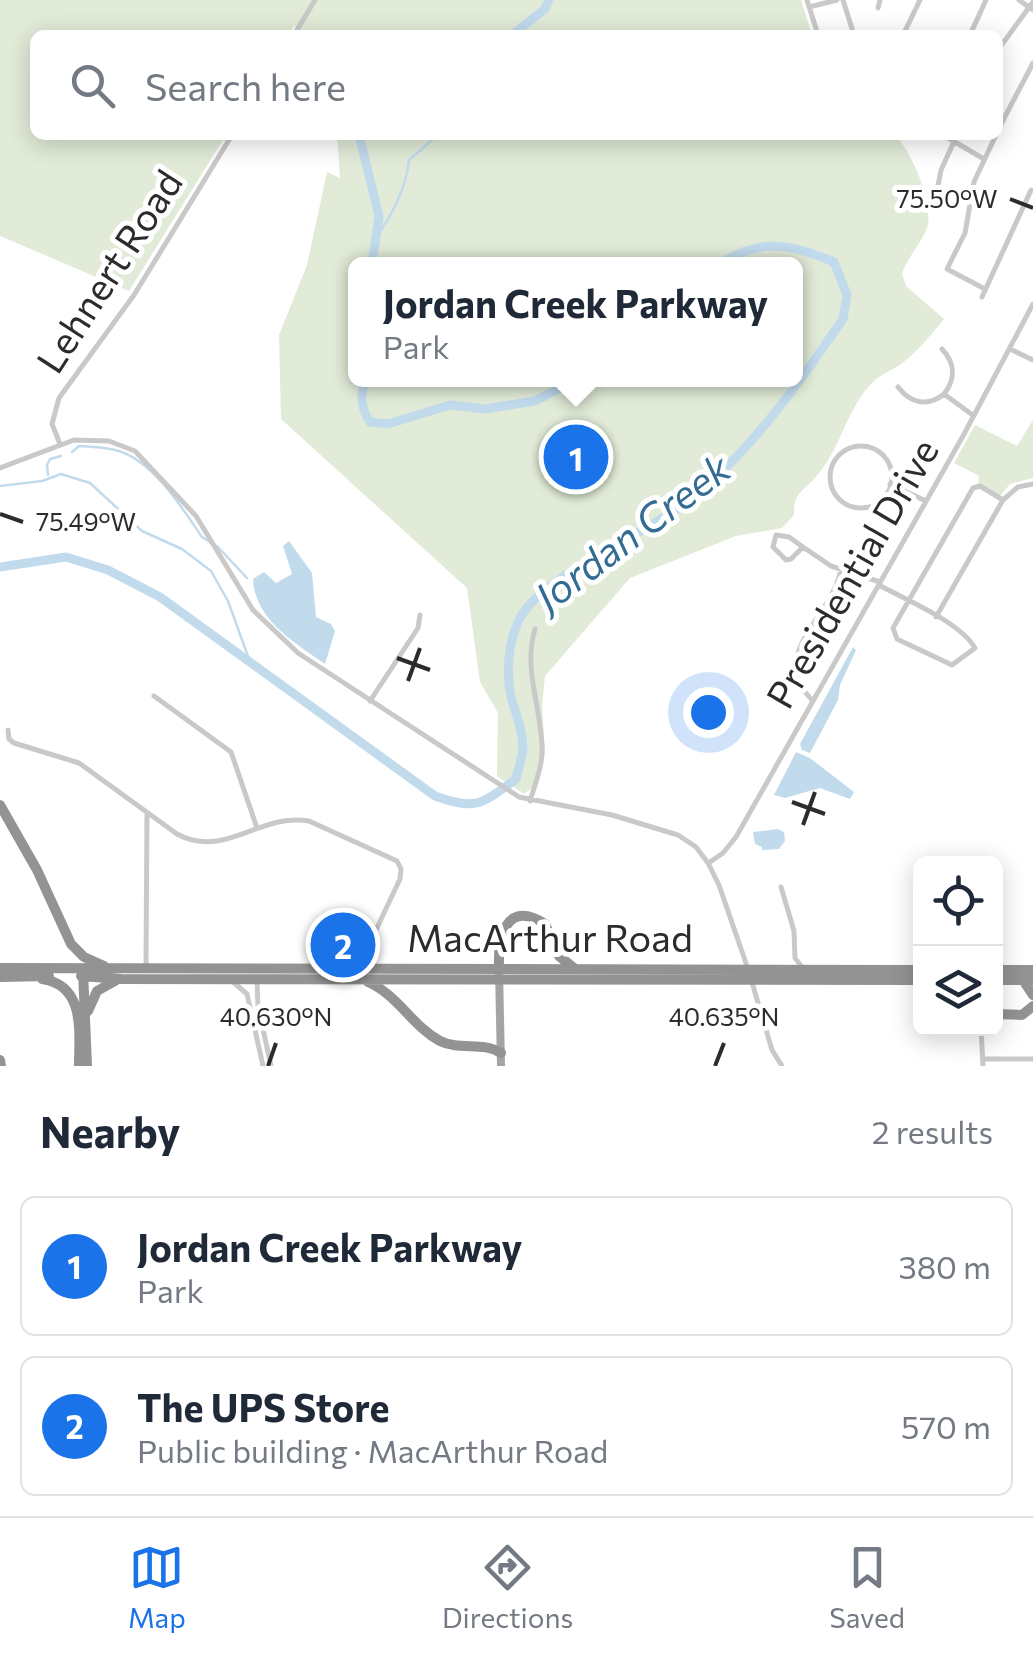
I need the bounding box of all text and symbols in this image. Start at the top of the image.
search box [30,30,1003,140]
icon: search [65,58,120,113]
text: Search here [145,62,346,109]
street label: Lehnert Road [25,160,191,381]
text: 75.50°W [897,183,997,213]
popup [348,257,803,387]
text: Jordan Creek Parkway [383,279,768,326]
text: Park [383,326,450,366]
pin: 1 [544,420,608,494]
street label: Presidential Drive [755,430,947,716]
water label: Jordan Creek [522,441,740,622]
text: 75.49°W [36,506,136,536]
your location [683,687,734,738]
map controls [913,856,1003,1036]
button: locate [913,856,1003,946]
pin: 2 [310,908,376,982]
street label: MacArthur Road [407,913,693,960]
button: layers [913,946,1003,1036]
text: 40.630°N [220,1001,332,1031]
text: 40.635°N [669,1001,779,1031]
text: Nearby [40,1105,180,1157]
text: 2 results [872,1111,993,1151]
text: Jordan Creek Parkway [137,1223,522,1270]
text: 1 [67,1246,82,1286]
text: 380 m [898,1246,991,1286]
text: Park [137,1270,204,1310]
text: The UPS Store [137,1383,389,1430]
text: 2 [65,1406,84,1446]
text: 570 m [901,1406,991,1446]
text: Public building · MacArthur Road [137,1430,608,1470]
tab: Map [128,1540,186,1634]
tab: Directions [442,1540,573,1634]
tab: Saved [829,1540,905,1634]

